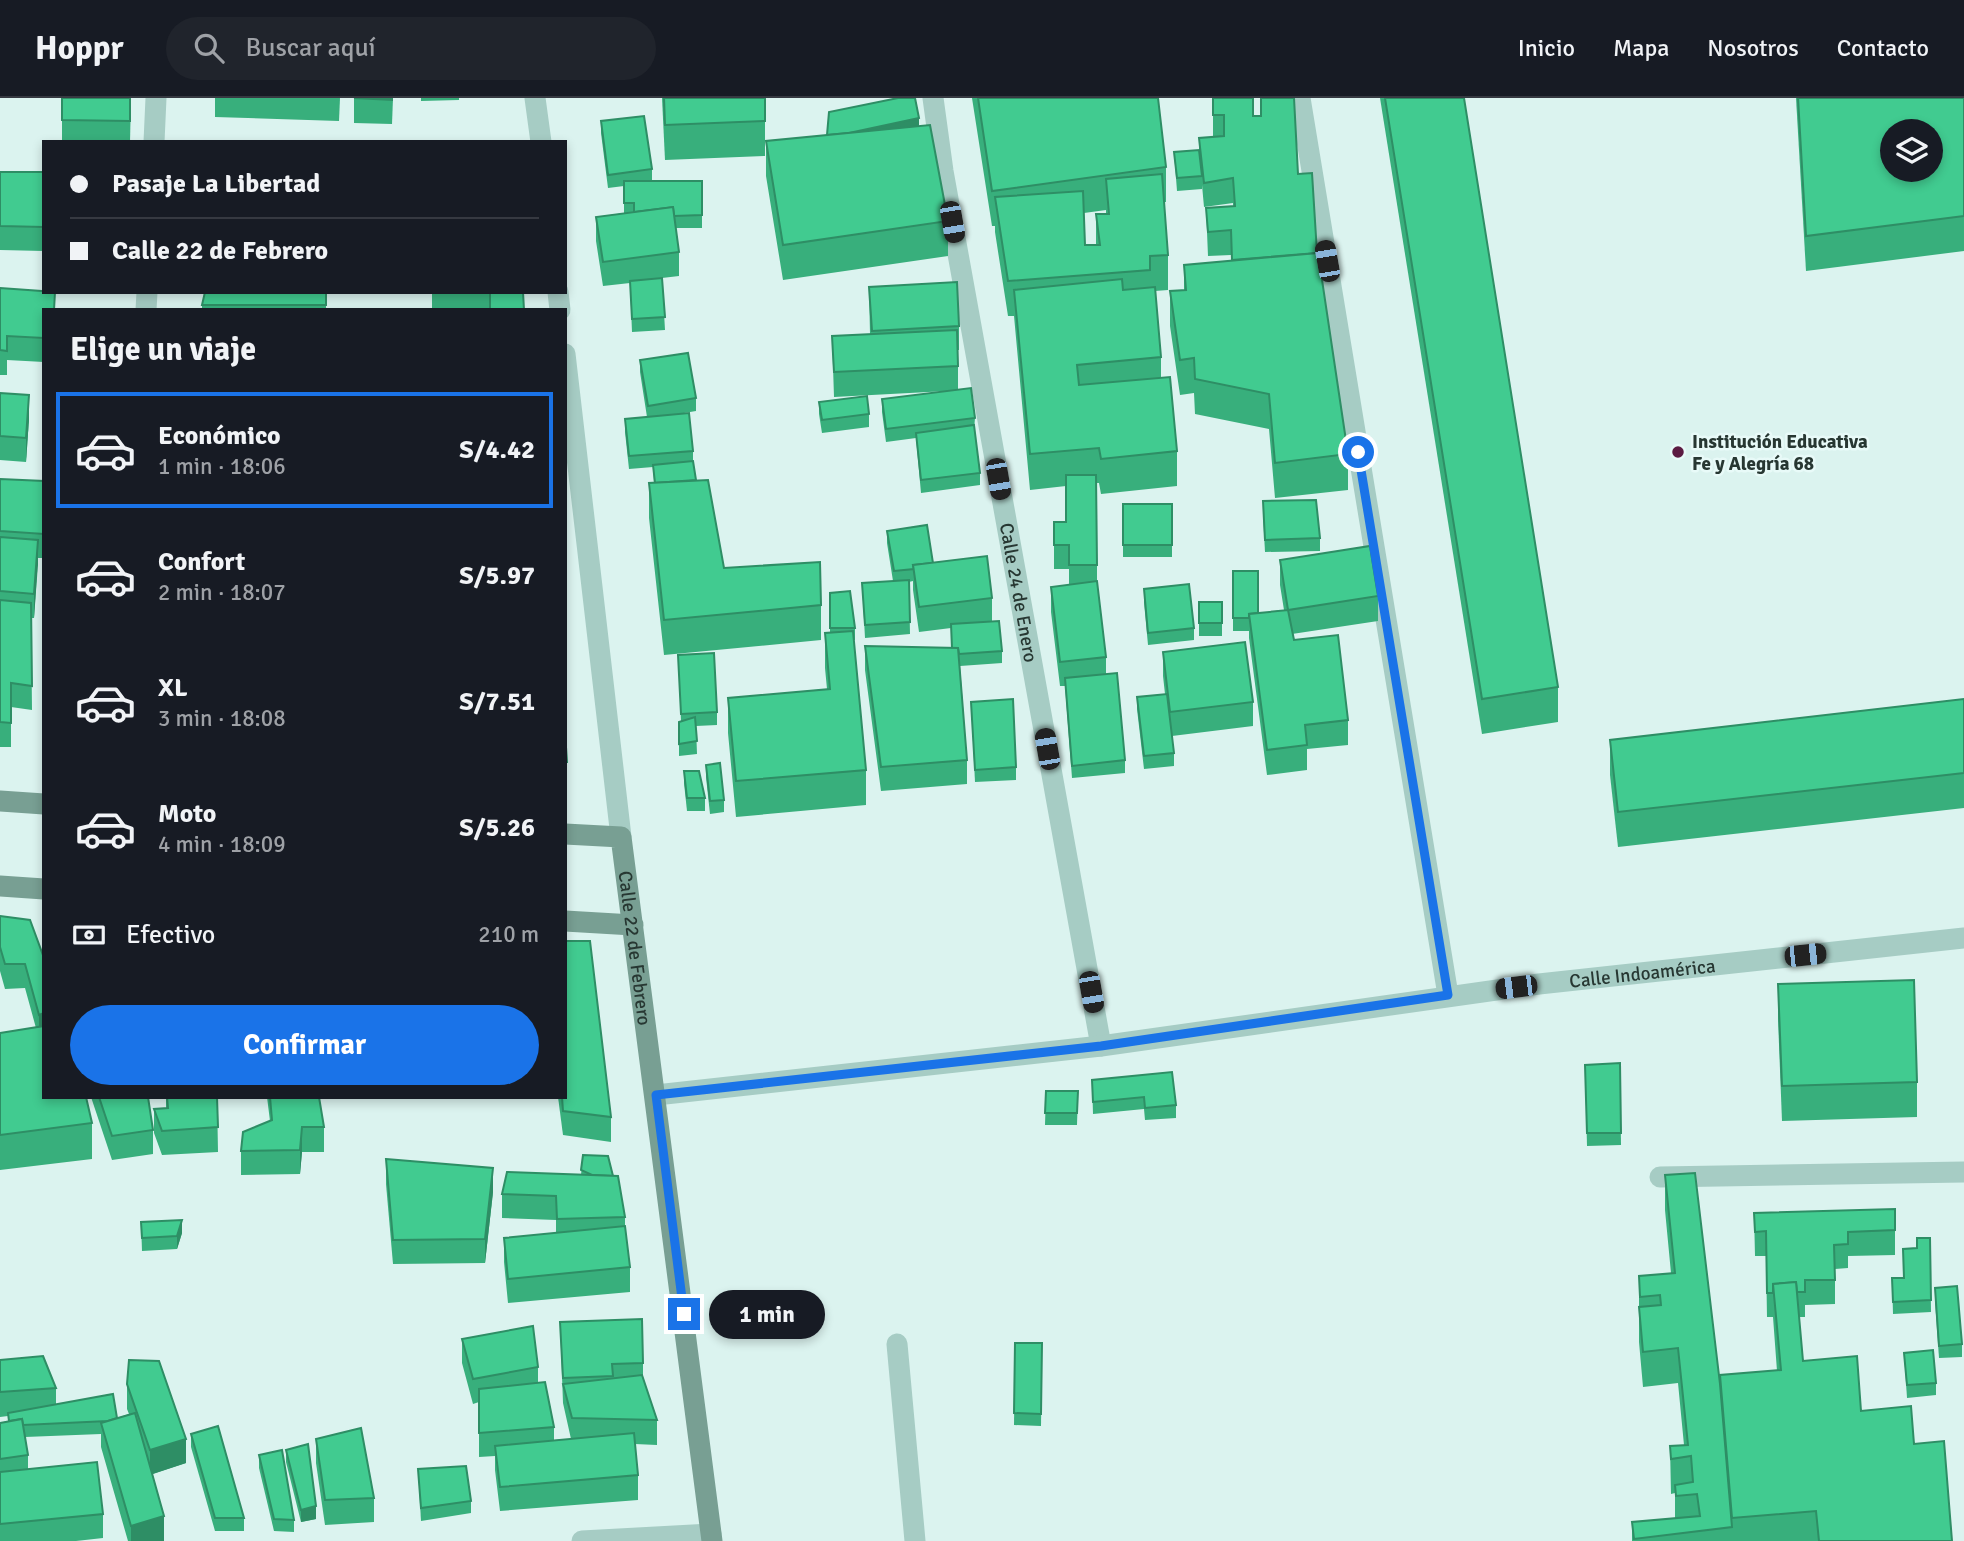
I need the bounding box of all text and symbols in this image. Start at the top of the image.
search box [166,17,656,80]
text: Hoppr [35,28,124,69]
icon: search [190,29,228,67]
text: Buscar aquí [246,32,376,64]
text: Inicio [1518,33,1575,63]
text: Mapa [1613,33,1669,63]
text: Nosotros [1707,33,1799,63]
text: Contacto [1837,33,1929,63]
map controls [1880,119,1943,182]
button: layers [1880,119,1943,182]
text: Pasaje La Libertad [112,168,320,200]
car [939,199,966,245]
text: Calle 22 de Febrero [112,235,328,267]
car [1314,238,1341,284]
text: Elige un viaje [70,330,256,369]
icon: car [74,419,137,482]
text: Económico [158,420,281,452]
place label: Institución Educativa Fe y Alegría 68 [1692,430,1868,476]
text: S/4.42 [459,434,535,466]
route start [1342,436,1374,468]
marker: Institución Educativa Fe y Alegría 68 [1670,444,1686,460]
text: 1 min · 18:06 [158,452,286,481]
car [985,456,1012,502]
street label: Calle 24 de Enero [994,521,1042,664]
icon: car [74,545,137,608]
text: Confort [158,546,245,578]
text: S/5.97 [459,560,535,592]
text: 2 min · 18:07 [158,578,286,607]
icon: car [74,671,137,734]
text: XL [158,672,188,704]
text: S/7.51 [459,686,535,718]
text: 3 min · 18:08 [158,704,286,733]
car [1034,726,1061,772]
icon: car [74,797,137,860]
text: Moto [158,798,216,830]
text: S/5.26 [459,812,535,844]
text: 4 min · 18:09 [158,830,286,859]
street label: Calle 22 de Febrero [612,869,656,1027]
icon: cash [70,916,108,954]
text: Efectivo [126,919,215,951]
text: 210 m [478,920,539,949]
car [1784,942,1827,968]
street label: Calle Indoamérica [1568,954,1717,994]
car [1078,969,1105,1015]
car [1494,974,1539,1000]
button: Confirmar [70,1005,539,1085]
callout: 1 min [708,1290,824,1338]
route end [668,1298,700,1330]
text: 1 min [739,1300,795,1329]

